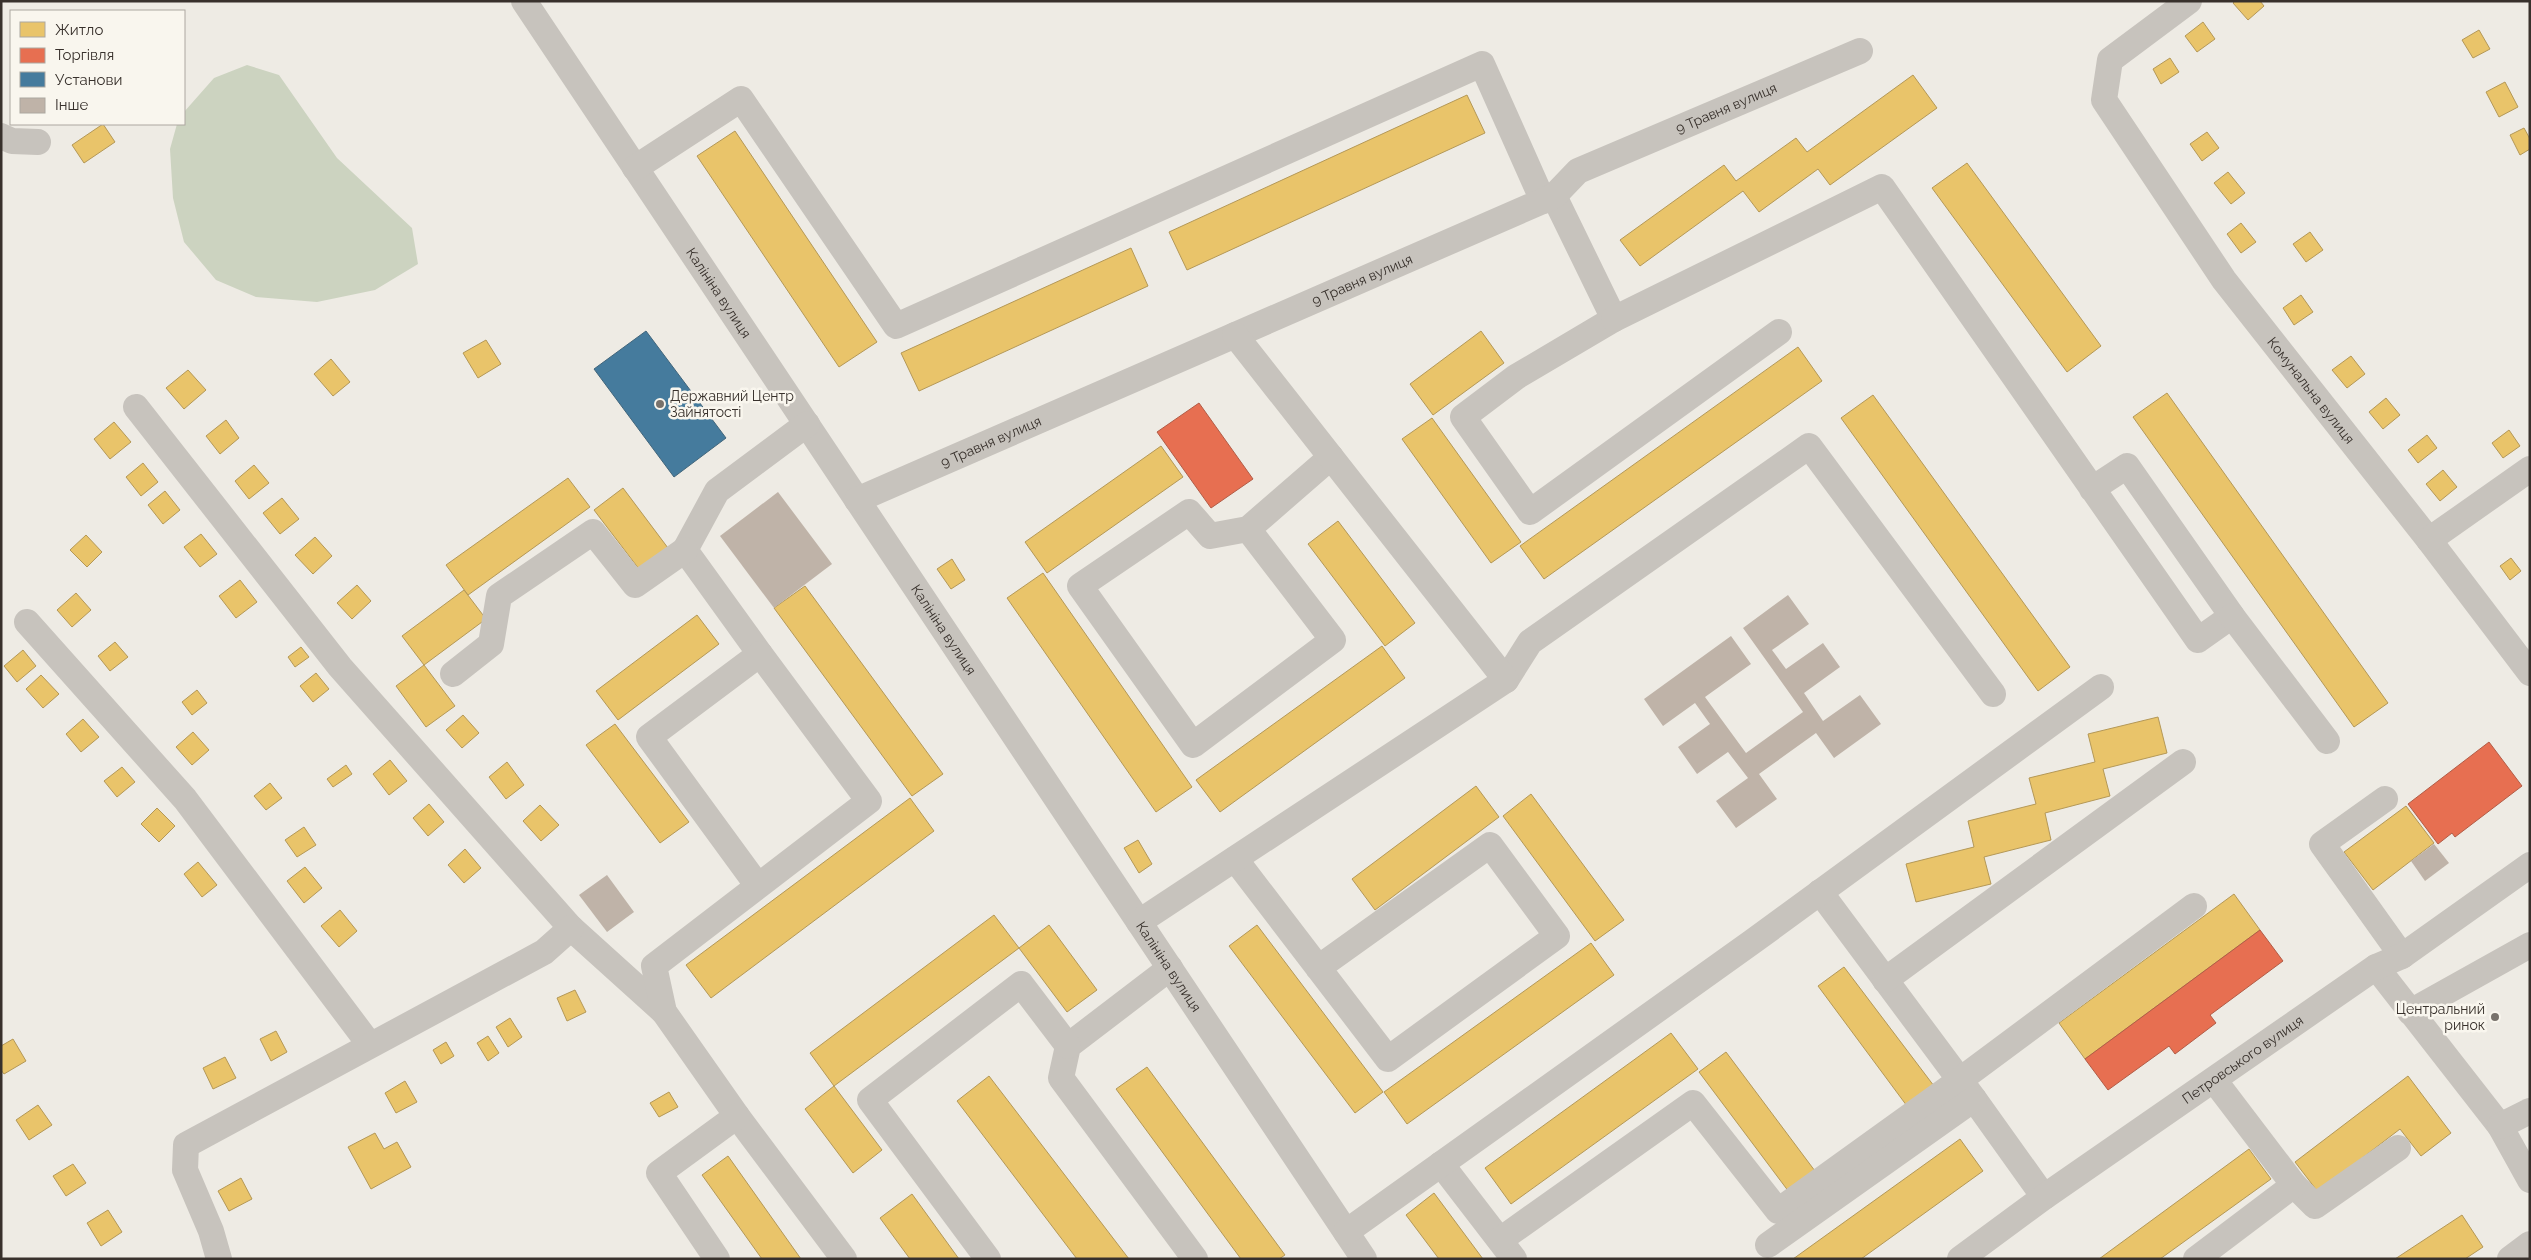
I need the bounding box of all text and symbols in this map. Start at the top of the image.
legend [10,10,185,125]
text: Житло [55,21,103,39]
text: Торгівля [55,46,114,64]
text: Установи [55,71,122,89]
street label: 9 Травня вулиця [1673,79,1779,137]
text: Інше [55,96,88,114]
street label: Калініна вулиця [683,245,755,341]
street label: 9 Травня вулиця [1309,251,1415,309]
street label: Комунальна вулиця [2264,334,2358,447]
place label: Державний Центр Зайнятості [670,388,794,420]
marker: Державний Центр Зайнятості [654,398,666,410]
street label: 9 Травня вулиця [938,413,1044,471]
street label: Калініна вулиця [908,582,980,678]
street label: Калініна вулиця [1133,918,1205,1015]
place label: Центральний ринок [2396,1001,2485,1033]
marker: Центральний ринок [2489,1011,2501,1023]
street label: Петровського вулиця [2179,1012,2306,1107]

